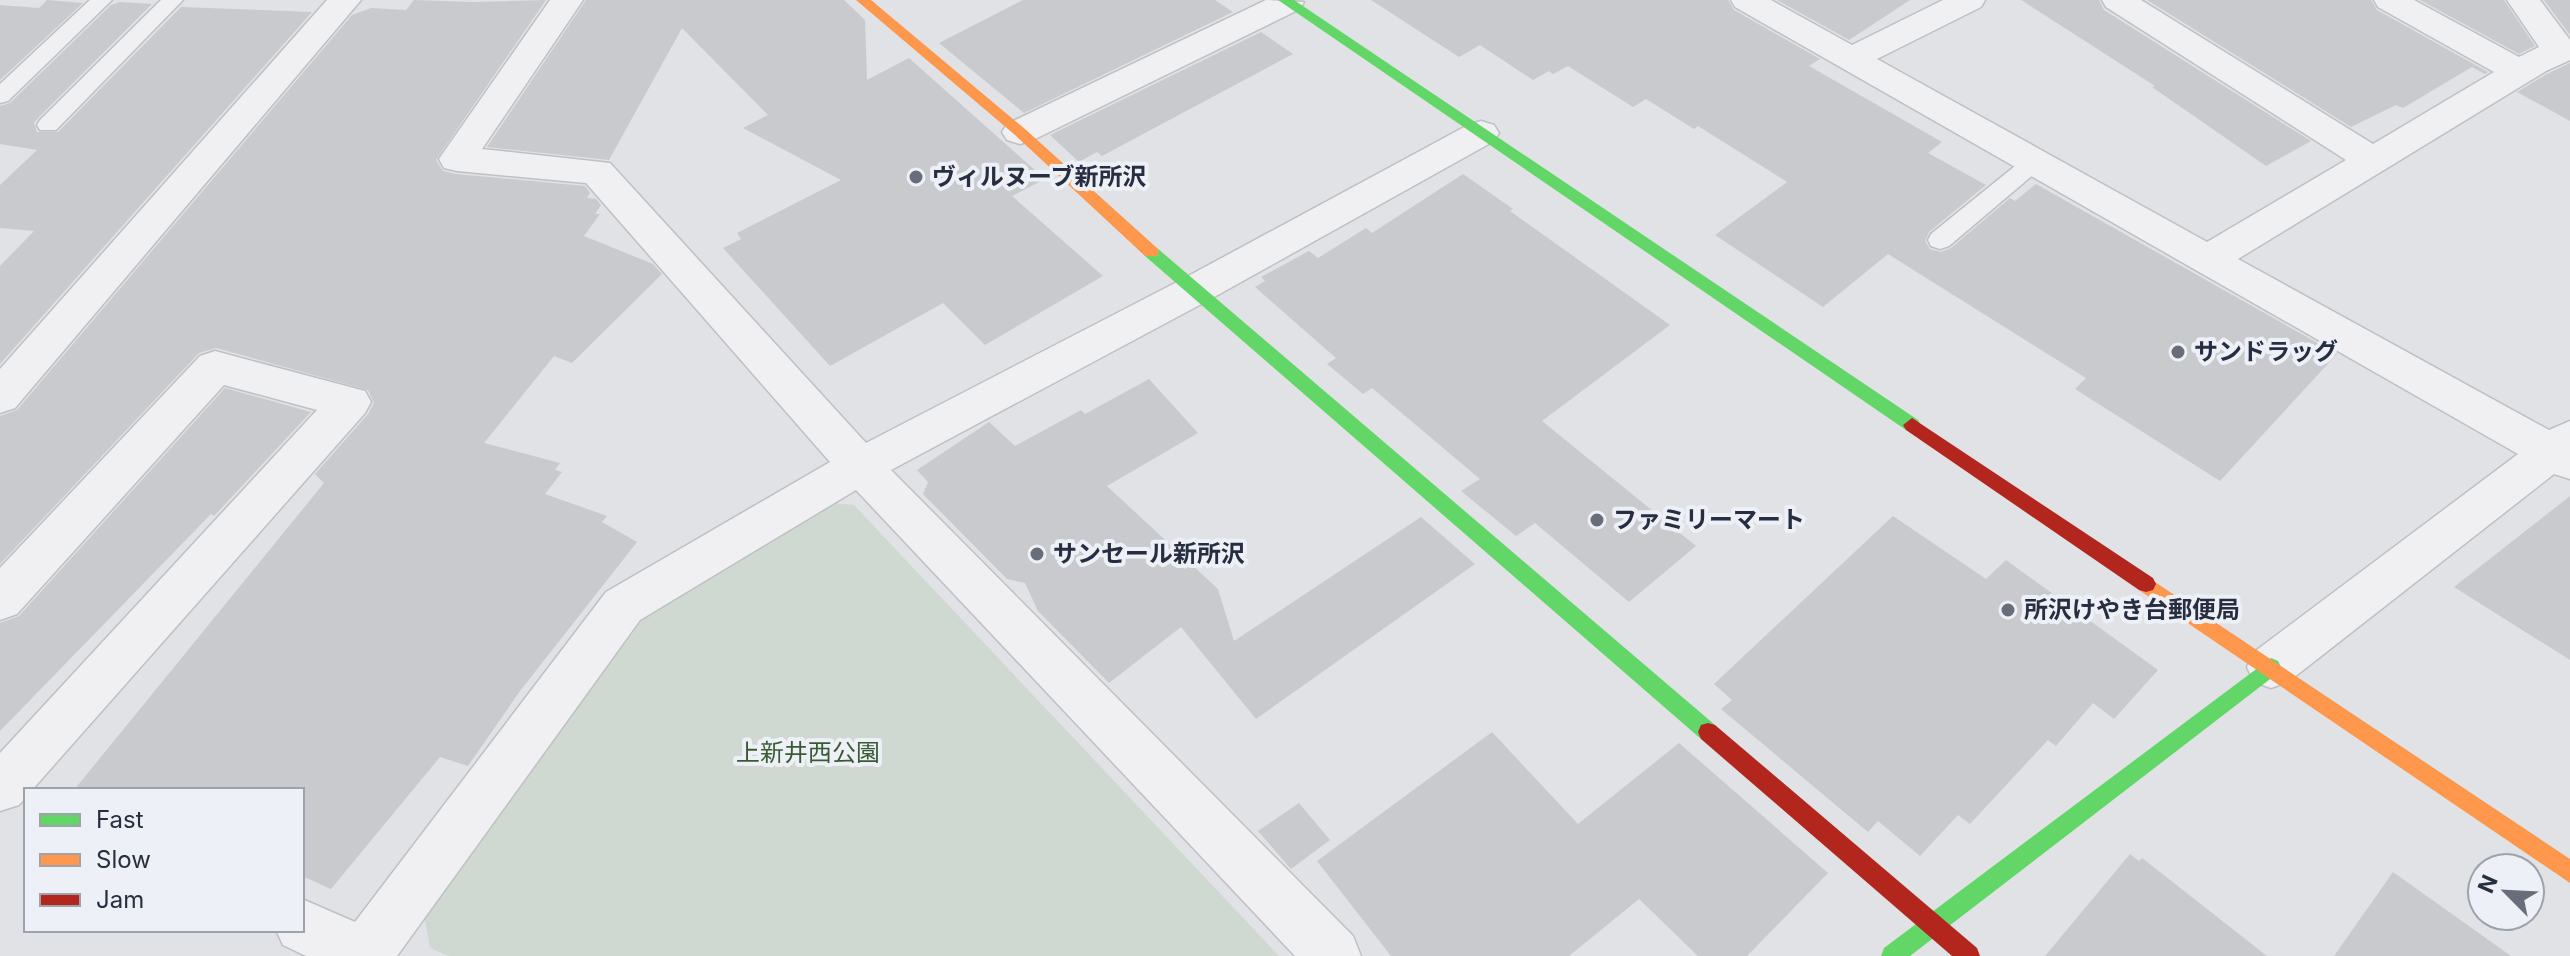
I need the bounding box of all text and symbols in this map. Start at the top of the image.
place label: ヴィルヌーブ新所沢 [932,162,1147,191]
marker: ヴィルヌーブ新所沢 [907,168,925,186]
place label: サンドラッグ [2194,337,2338,366]
marker: サンドラッグ [2169,343,2187,361]
place label: ファミリーマート [1613,505,1805,534]
marker: ファミリーマート [1588,511,1606,529]
place label: サンセール新所沢 [1053,539,1245,568]
marker: サンセール新所沢 [1028,545,1046,563]
place label: 所沢けやき台郵便局 [2024,595,2240,624]
marker: 所沢けやき台郵便局 [1999,601,2017,619]
park label: 上新井西公園 [736,738,880,767]
legend [24,788,304,932]
text: Fast [96,805,144,834]
text: Slow [96,845,151,874]
north arrow [2466,852,2546,932]
text: N [2472,871,2503,897]
text: Jam [96,885,144,914]

